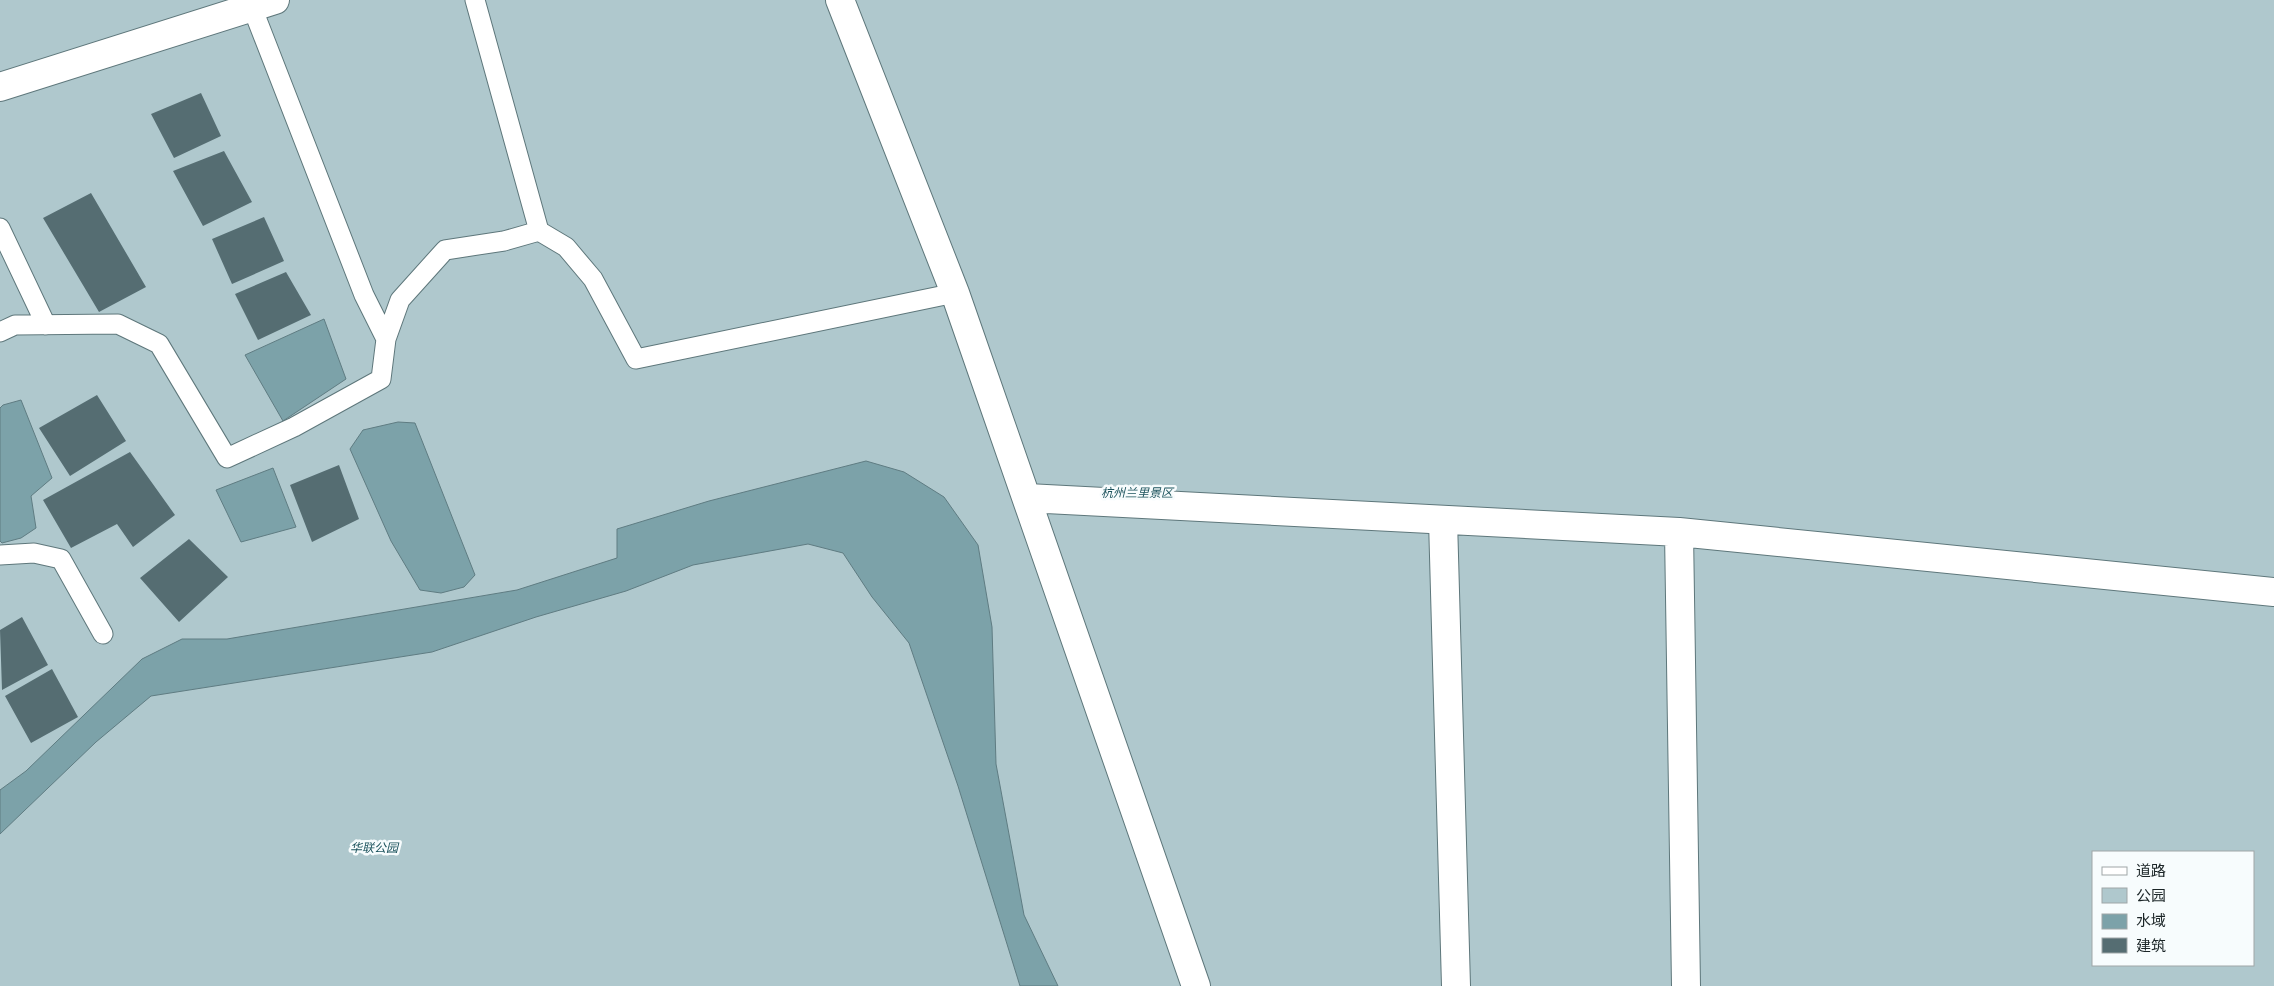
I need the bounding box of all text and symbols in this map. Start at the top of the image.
park label: 杭州兰里景区 [1101,486,1175,500]
park label: 华联公园 [350,841,400,855]
legend [2092,851,2254,966]
text: 道路 [2136,863,2166,879]
text: 公园 [2136,888,2166,904]
text: 水域 [2136,913,2166,929]
text: 建筑 [2136,938,2166,954]

